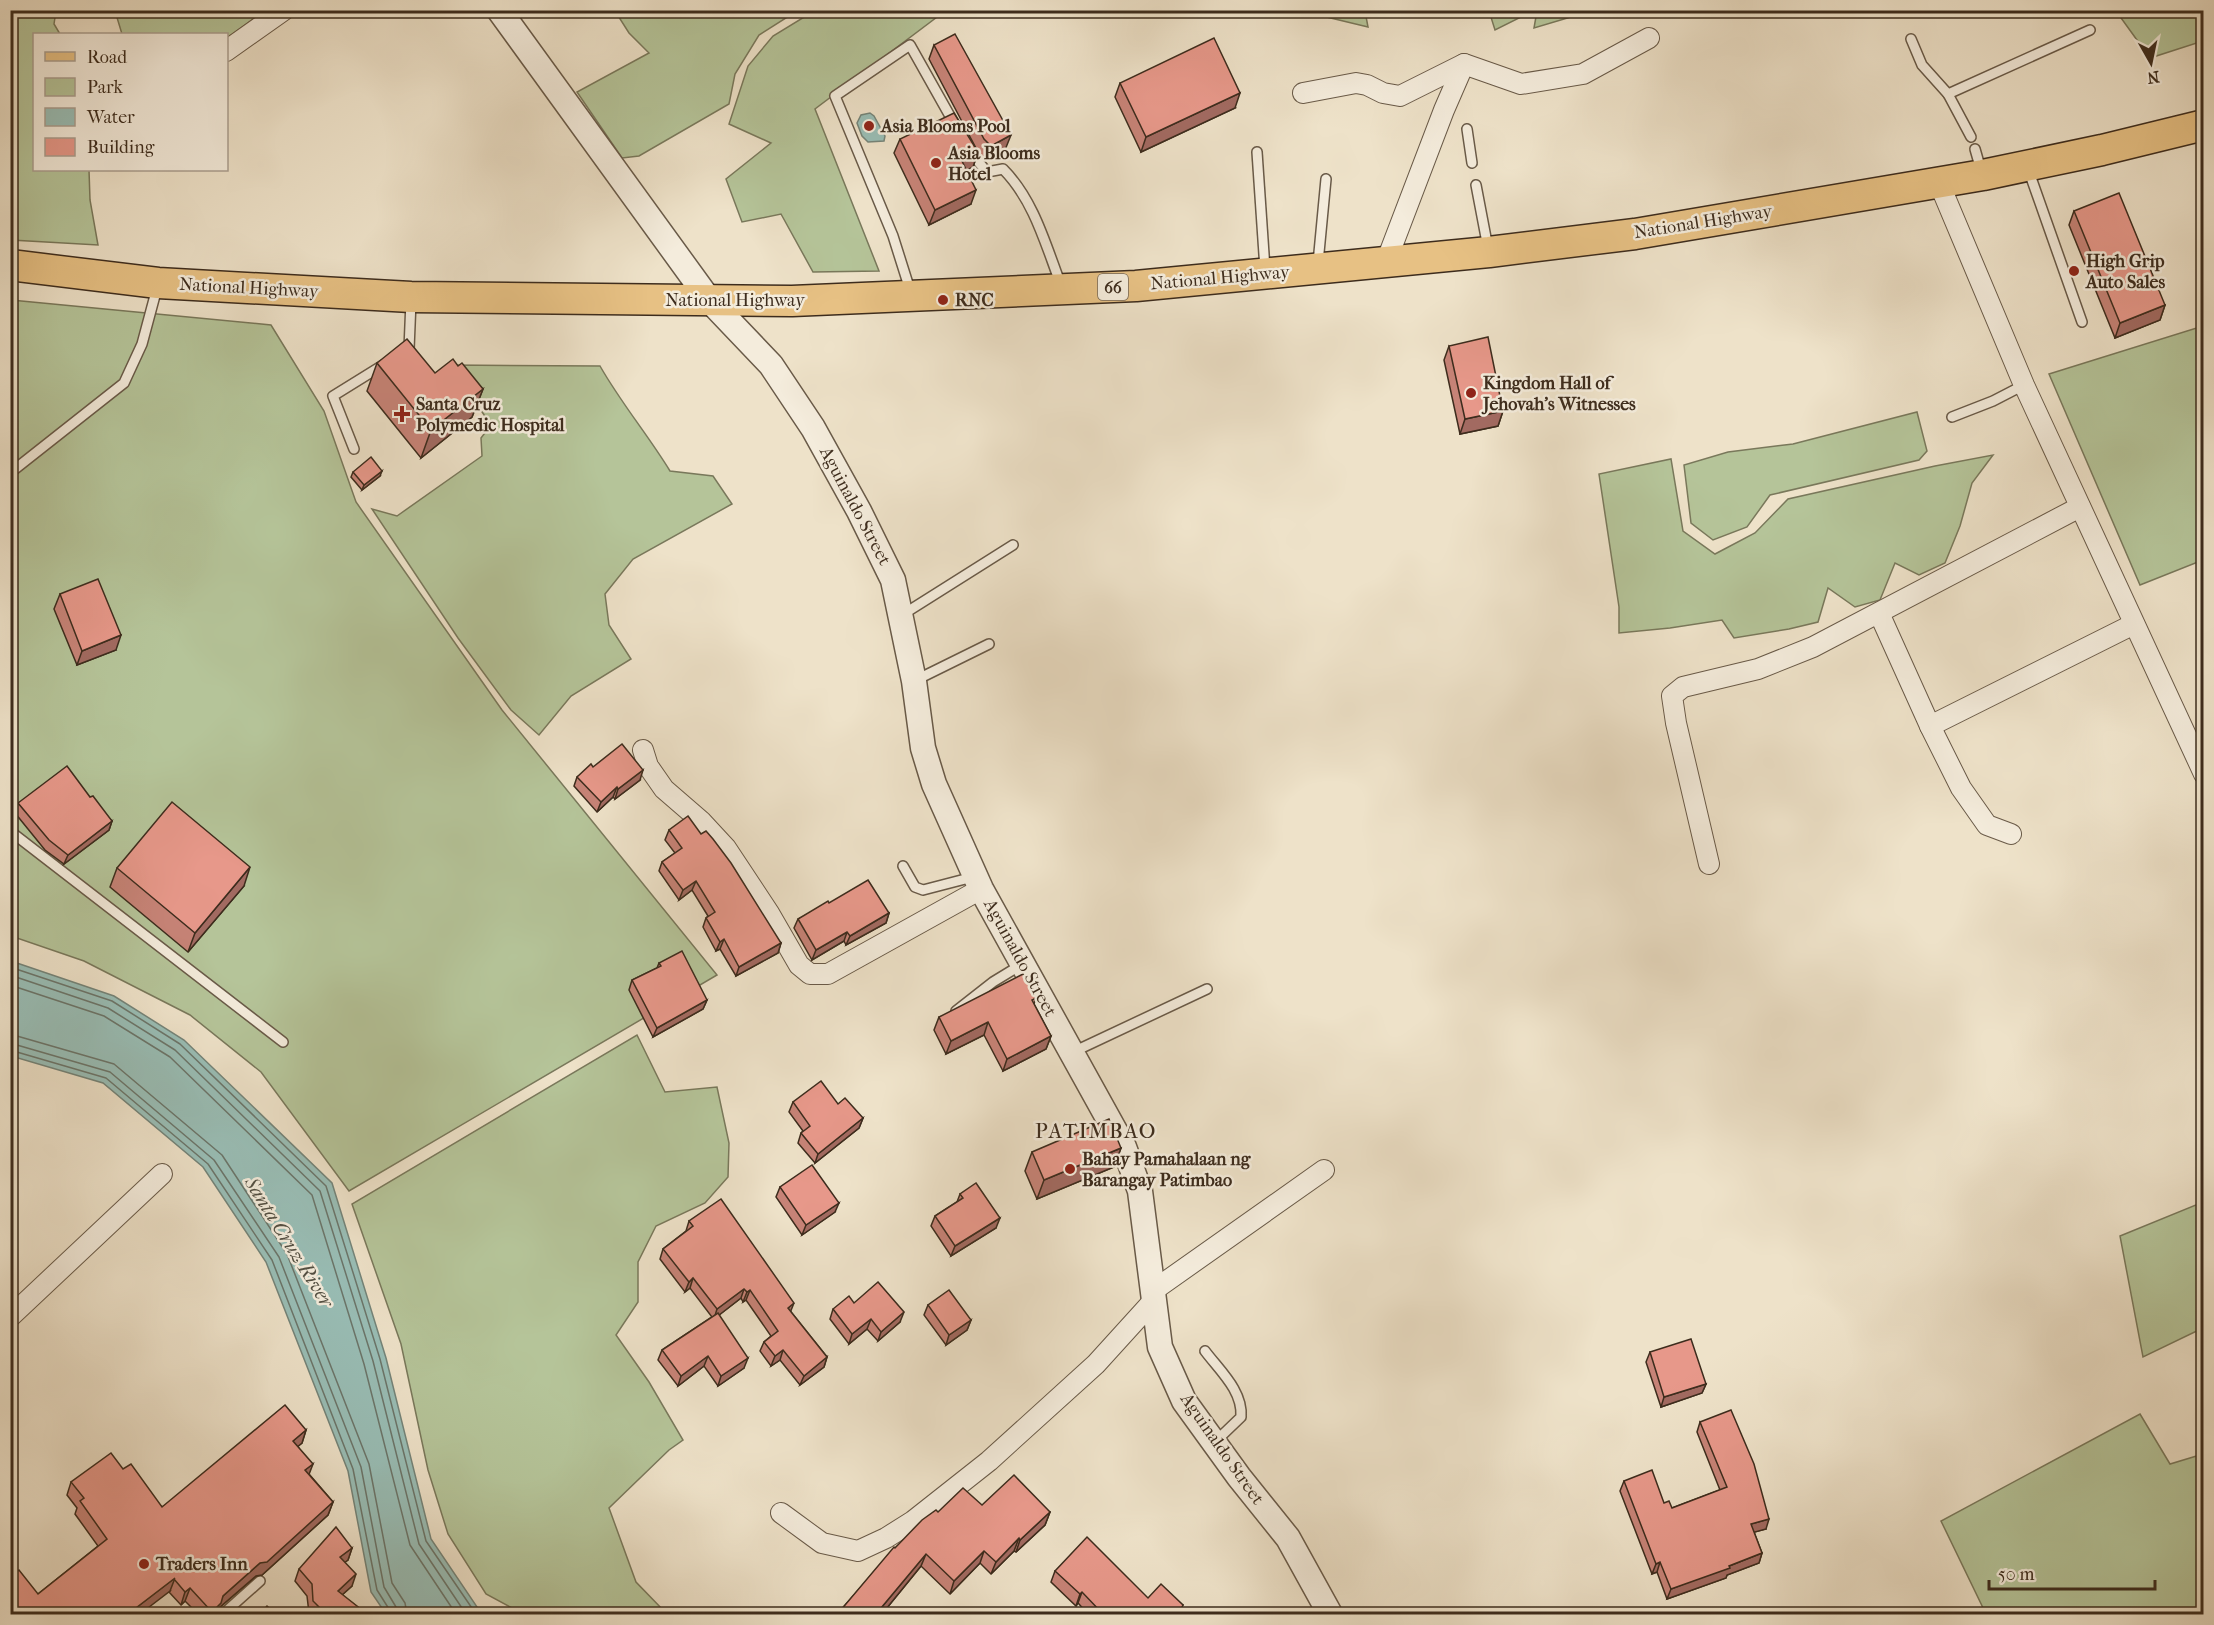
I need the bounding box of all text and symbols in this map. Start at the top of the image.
legend [33,33,228,171]
north arrow [2121,33,2181,93]
text: Road [87,47,127,68]
text: N [2145,67,2161,88]
text: Park [87,77,124,98]
text: Water [86,107,135,128]
place label: Asia Blooms Pool [880,116,1012,137]
marker: Asia Blooms Pool [862,119,876,133]
text: Building [87,137,155,158]
place label: Asia Blooms Hotel [947,143,1041,185]
marker: Asia Blooms Hotel [929,156,943,170]
street label: National Highway [1632,200,1775,243]
place label: High Grip Auto Sales [2085,251,2165,293]
street label: National Highway [1150,261,1292,295]
marker: High Grip Auto Sales [2067,264,2081,278]
street label: National Highway [179,274,321,302]
road number: 66 [1098,274,1128,300]
street label: National Highway [665,290,806,311]
place label: RNC [955,290,994,311]
marker: RNC [936,293,950,307]
place label: Kingdom Hall of Jehovah's Witnesses [1481,373,1636,415]
marker: Kingdom Hall of Jehovah's Witnesses [1464,386,1478,400]
place label: Santa Cruz Polymedic Hospital [416,394,566,436]
marker: Santa Cruz Polymedic Hospital [393,405,411,423]
street label: Aguinaldo Street [815,442,895,569]
street label: Aguinaldo Street [979,895,1061,1021]
district label: PATIMBAO [1035,1119,1157,1143]
place label: Bahay Pamahalaan ng Barangay Patimbao [1082,1149,1252,1191]
marker: Bahay Pamahalaan ng Barangay Patimbao [1063,1162,1077,1176]
water label: Santa Cruz River [239,1172,339,1313]
street label: Aguinaldo Street [1175,1388,1269,1509]
scale bar [1989,1553,2156,1591]
place label: Traders Inn [155,1554,248,1575]
marker: Traders Inn [137,1557,151,1571]
text: 50 m [1998,1564,2035,1585]

